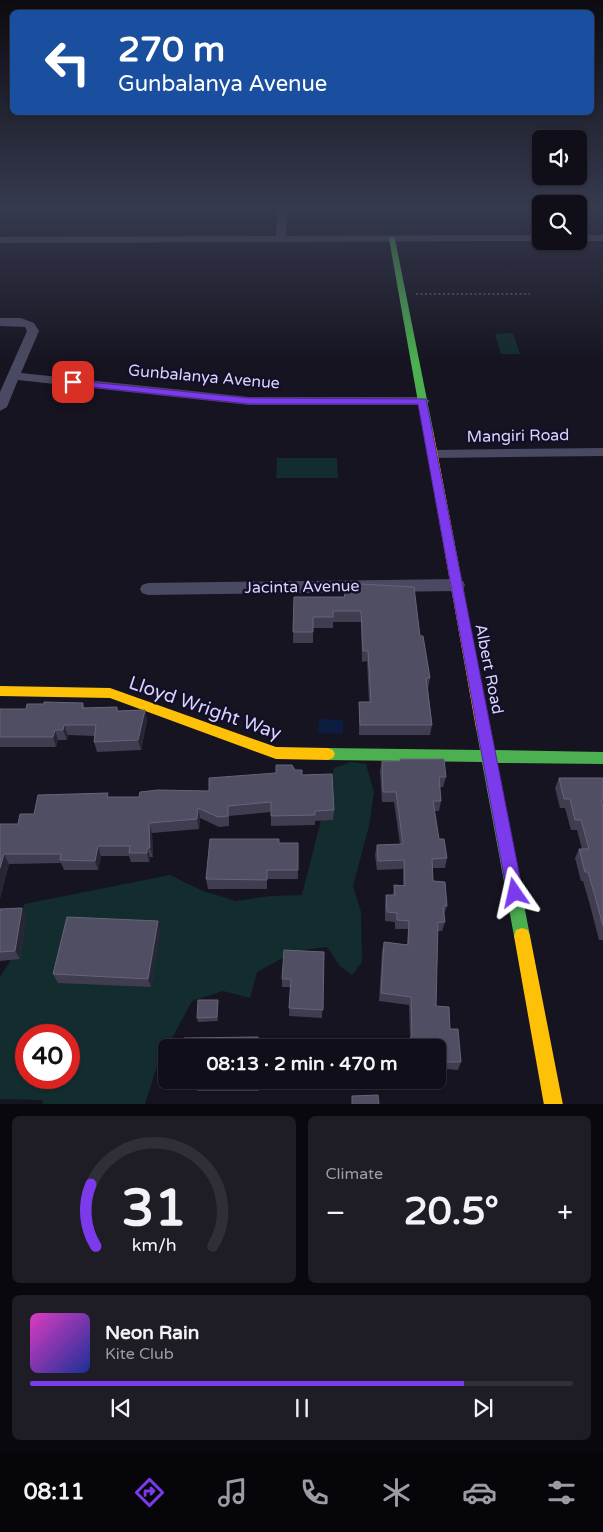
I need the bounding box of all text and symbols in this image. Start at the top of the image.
text: 270 m [118,29,225,71]
icon: left [35,30,100,95]
text: Gunbalanya Avenue [118,71,327,97]
map controls [532,130,587,250]
button: sound [532,130,587,185]
button: search [532,195,587,250]
street label: Gunbalanya Avenue [127,360,281,394]
pin [52,361,94,403]
icon: arrive [59,368,87,396]
street label: Mangiri Road [466,425,570,447]
street label: Jacinta Avenue [244,576,360,598]
street label: Albert Road [470,622,508,716]
street label: Lloyd Wright Way [126,672,284,744]
position arrow [488,866,540,918]
speed limit sign: 40 [15,1024,80,1089]
text: 08:13 · 2 min · 470 m [206,1053,398,1075]
text: Climate [326,1164,383,1184]
text: 31 [121,1177,186,1240]
text: 20.5° [404,1189,499,1235]
text: − [326,1196,345,1230]
text: + [557,1196,573,1230]
text: km/h [131,1235,176,1256]
text: Neon Rain [105,1322,199,1344]
text: Kite Club [105,1344,174,1364]
icon: previous [107,1394,135,1422]
icon: pause [288,1394,316,1422]
icon: next [469,1394,497,1422]
icon: directions [132,1475,167,1510]
icon: music [215,1475,250,1510]
icon: phone [297,1475,332,1510]
icon: climate [379,1475,414,1510]
icon: car [462,1475,497,1510]
icon: filters [544,1475,579,1510]
text: 08:11 [24,1479,85,1505]

